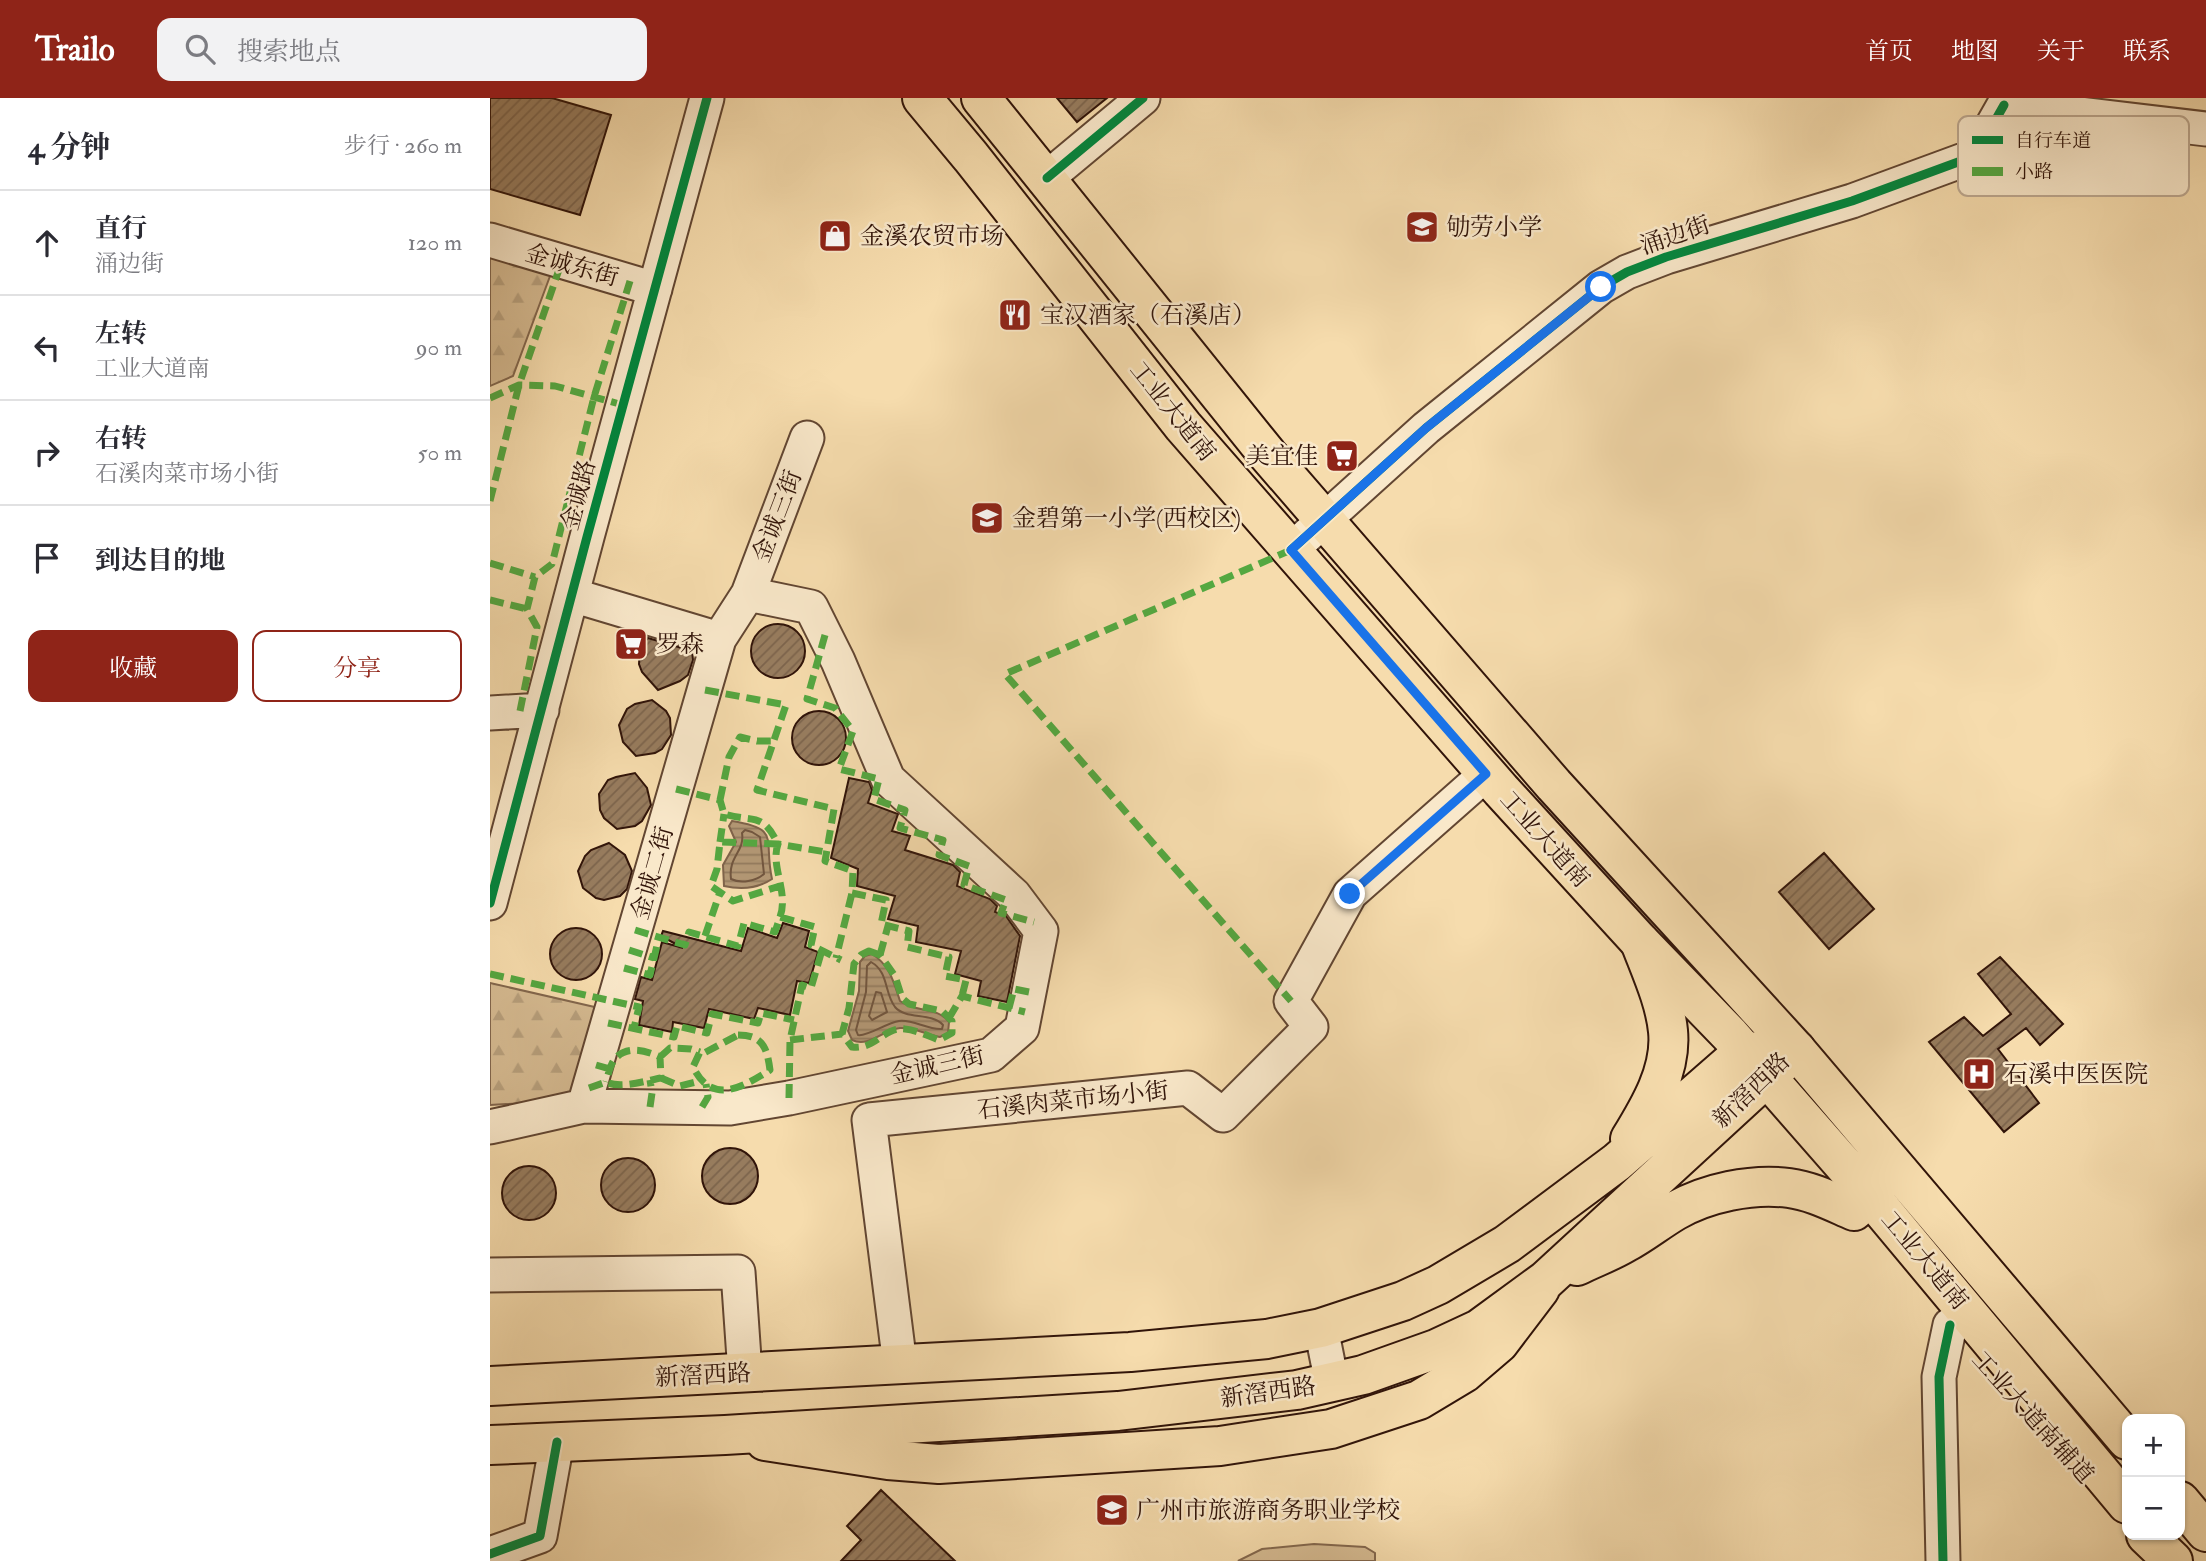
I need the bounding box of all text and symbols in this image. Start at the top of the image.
search box [157,18,647,81]
text: Trailo [35,29,115,70]
icon: search [181,30,219,68]
text: 搜索地点 [237,36,341,68]
text: 首页 [1865,36,1913,67]
text: 地图 [1951,36,1999,67]
text: 关于 [2037,36,2085,67]
text: 联系 [2123,36,2171,67]
legend [1958,116,2189,196]
text: 4 分钟 [28,129,111,166]
text: 自行车道 [2015,129,2091,153]
text: 步行 · 260 m [344,131,462,160]
text: 小路 [2015,160,2053,184]
school or university icon: 劬劳小学 [1403,208,1441,246]
street label: 涌边街 [1636,209,1714,262]
place label: 劬劳小学 [1446,212,1542,243]
text: 直行 [95,213,147,245]
shop icon: 金溪农贸市场 [816,217,854,255]
place label: 金溪农贸市场 [860,221,1004,252]
icon: ahead [28,224,66,262]
text: 120 m [408,228,462,257]
street label: 金诚东街 [521,237,622,294]
text: 涌边街 [95,249,164,278]
route start [1585,271,1616,302]
restaurant icon: 宝汉酒家（石溪店） [996,296,1034,334]
place label: 宝汉酒家（石溪店） [1040,300,1256,331]
text: 左转 [95,318,147,350]
icon: left [28,329,66,367]
text: 90 m [416,333,462,362]
text: 工业大道南 [95,354,210,383]
street label: 工业大道南 [1123,355,1222,468]
text: 右转 [95,423,147,455]
icon: right [28,434,66,472]
supermarket icon: 美宜佳 [1323,437,1361,475]
text: 50 m [418,438,462,467]
place label: 美宜佳 [1246,441,1318,472]
street label: 金诚路 [554,456,603,534]
text: 石溪肉菜市场小街 [95,459,279,488]
street label: 金诚三街 [746,466,809,567]
school or university icon: 金碧第一小学(西校区) [968,499,1006,537]
place label: 金碧第一小学(西校区) [1012,503,1241,534]
icon: arrive [28,539,66,577]
text: 到达目的地 [95,545,225,577]
supermarket icon: 罗森 [612,625,650,663]
place label: 罗森 [656,629,704,660]
button: 收藏 [28,630,238,702]
button: 分享 [252,630,462,702]
street label: 工业大道南 [1493,784,1596,894]
street label: 金诚二街 [624,823,681,924]
route end [1334,878,1365,909]
street label: 金诚三街 [887,1040,987,1091]
street label: 新滘西路 [1706,1046,1797,1135]
hospital icon: 石溪中医医院 [1960,1055,1998,1093]
place label: 石溪中医医院 [2004,1059,2148,1090]
street label: 石溪肉菜市场小街 [976,1075,1170,1126]
street label: 工业大道南 [1874,1204,1975,1316]
street label: 工业大道南辅道 [1965,1345,2100,1490]
street label: 新滘西路 [654,1358,752,1393]
street label: 新滘西路 [1218,1370,1318,1415]
map controls [2122,1414,2185,1540]
button: + [2122,1414,2185,1477]
button: − [2122,1477,2185,1540]
school or university icon: 广州市旅游商务职业学校 [1093,1491,1131,1529]
place label: 广州市旅游商务职业学校 [1136,1495,1400,1526]

